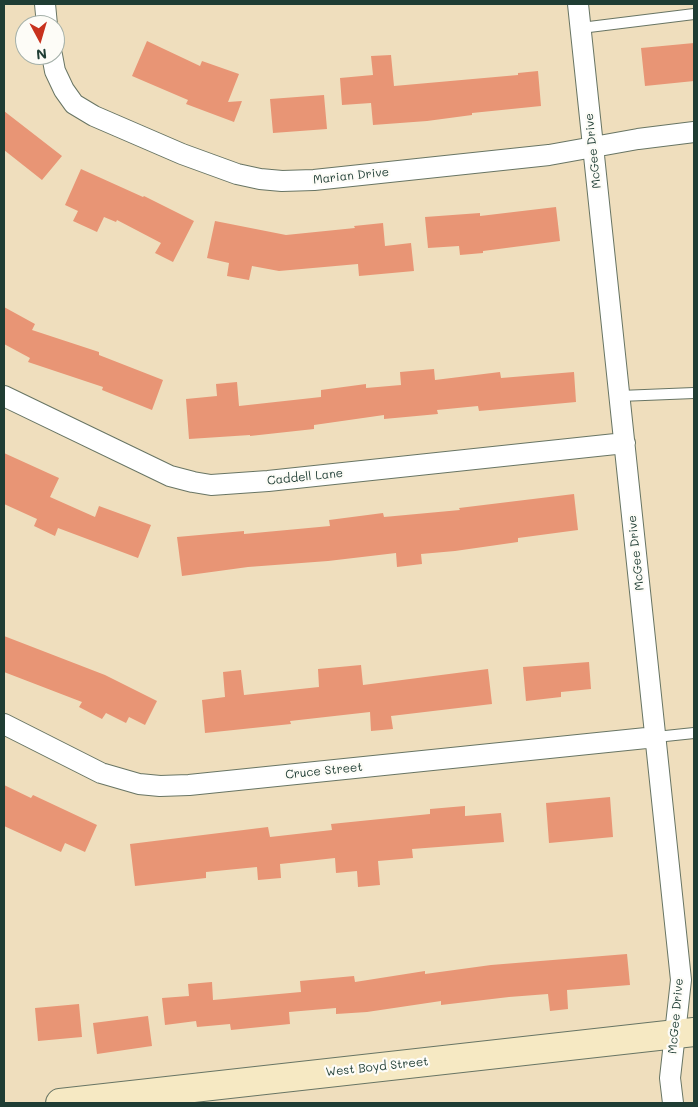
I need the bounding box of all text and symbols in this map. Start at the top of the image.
north arrow [15,15,65,65]
text: N [35,44,48,64]
street label: McGee Drive [582,112,604,190]
street label: Marian Drive [312,165,390,187]
street label: Caddell Lane [266,466,344,488]
street label: McGee Drive [625,514,647,592]
street label: Cruce Street [285,760,363,782]
street label: McGee Drive [666,978,686,1054]
street label: West Boyd Street [325,1054,429,1080]

